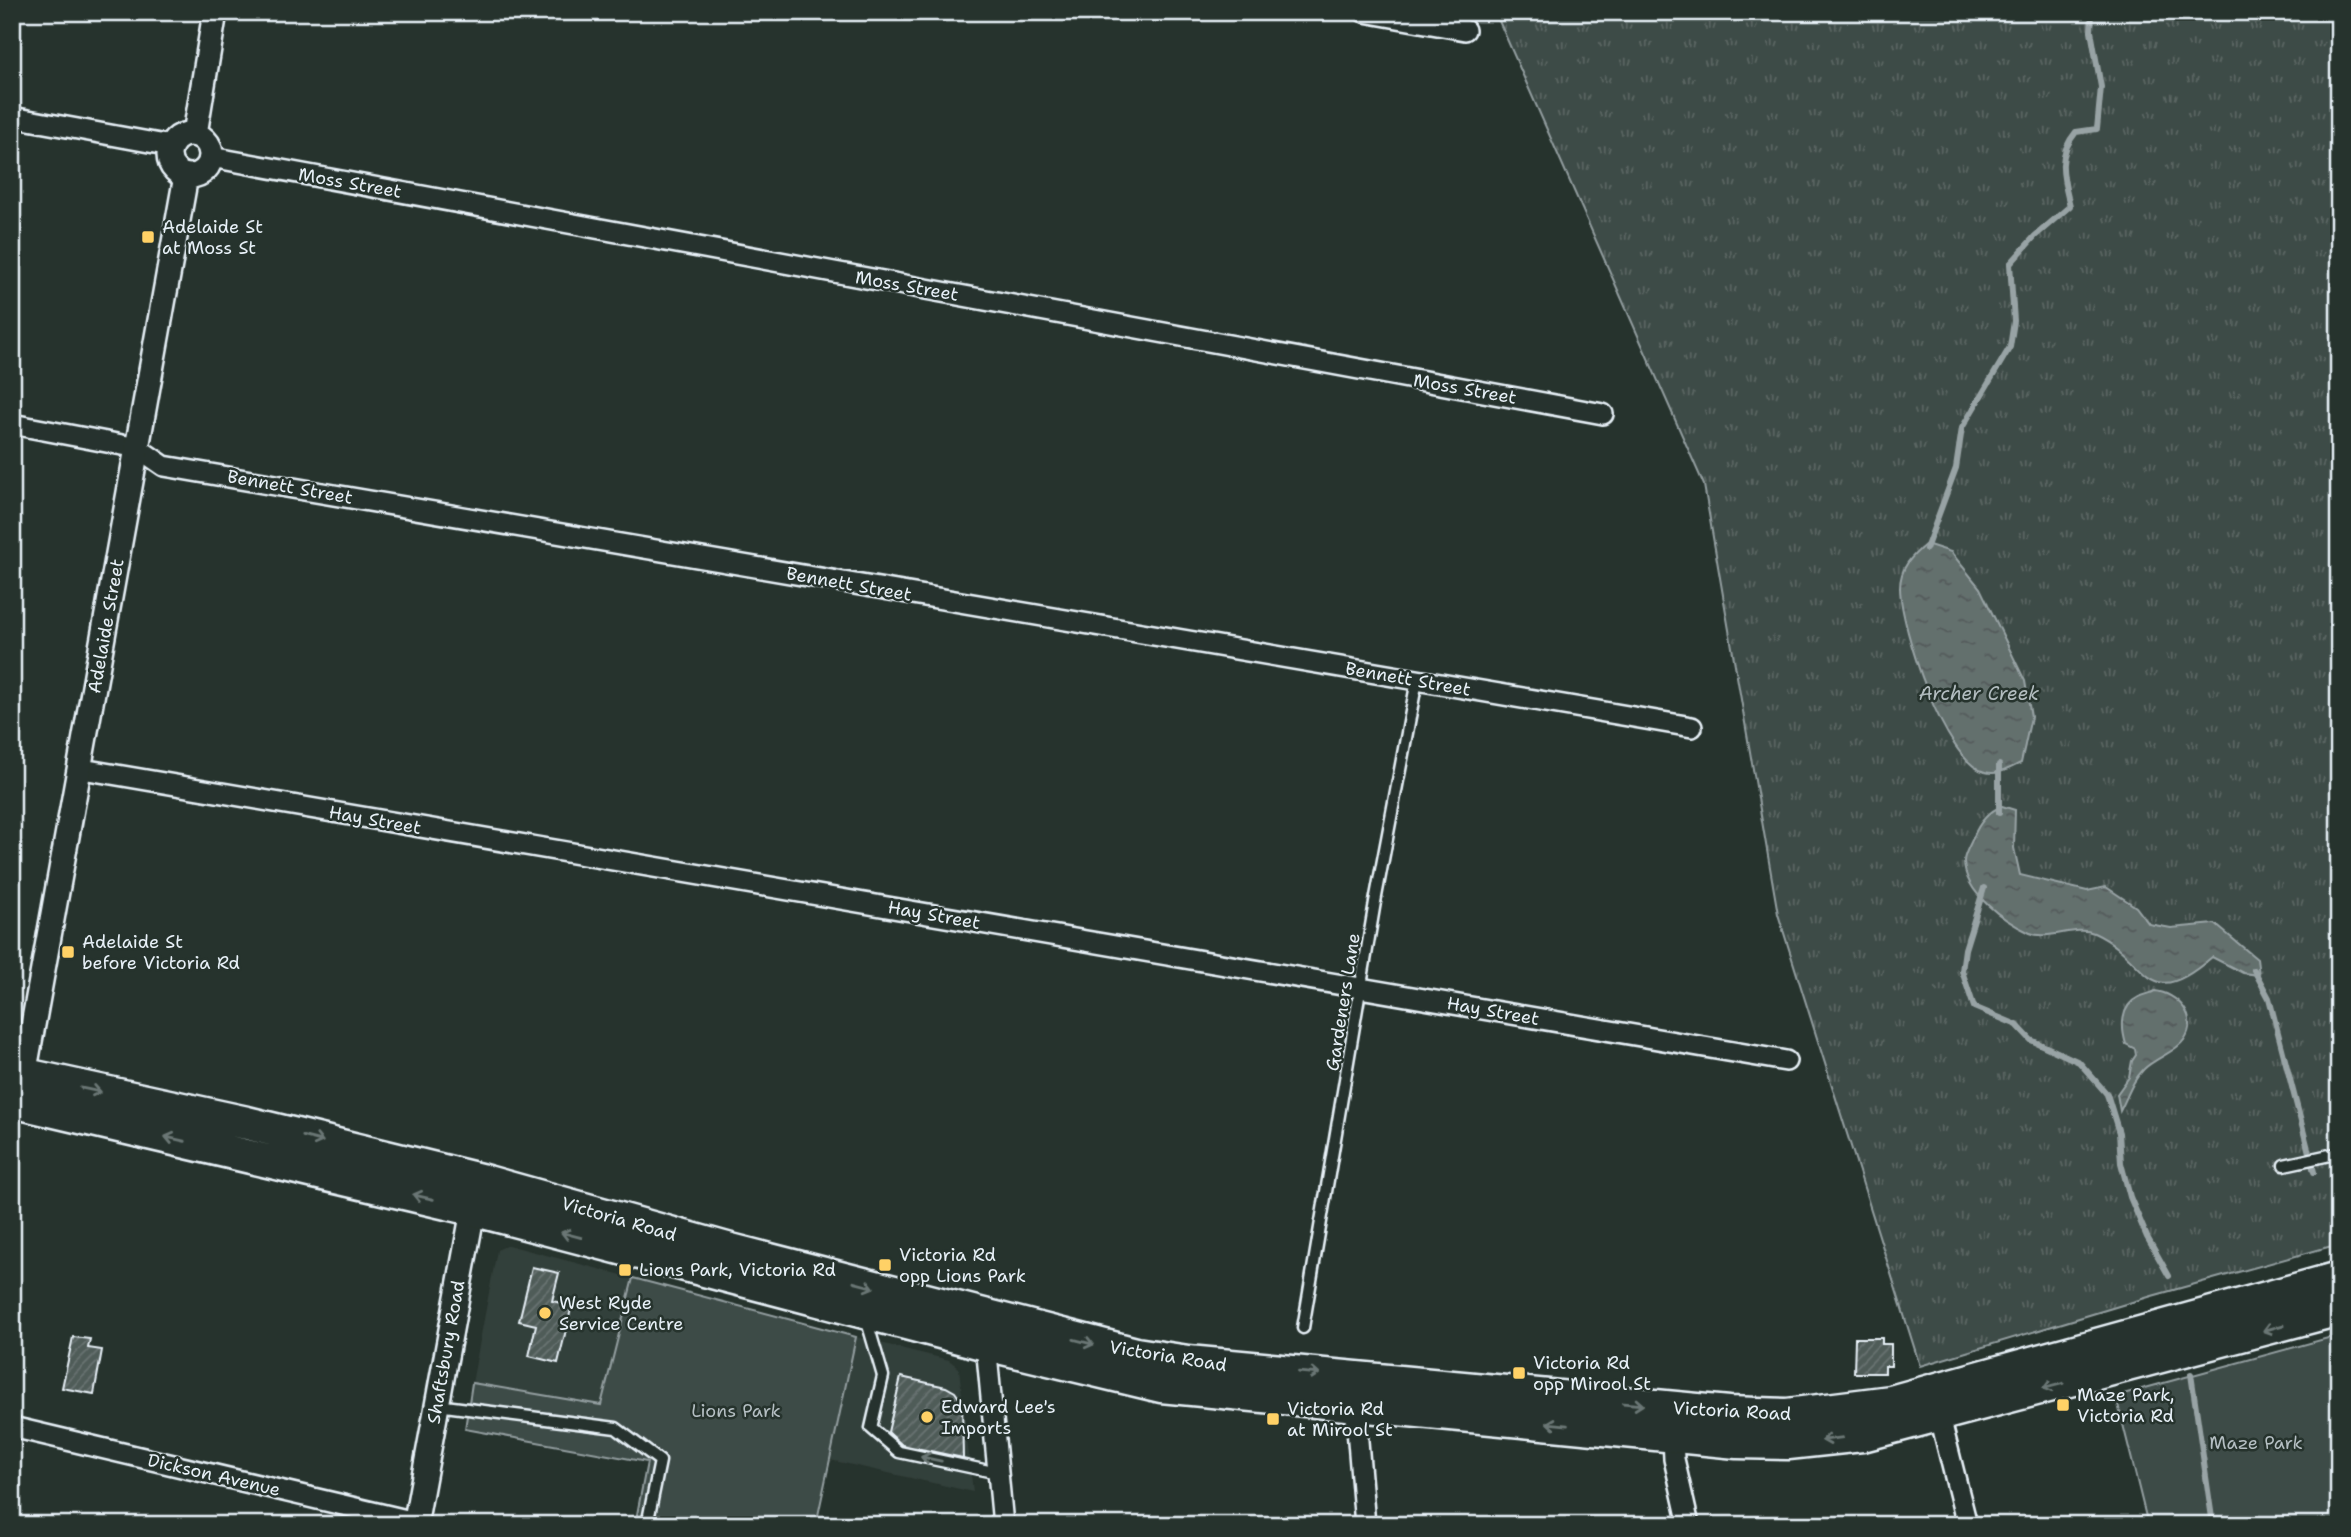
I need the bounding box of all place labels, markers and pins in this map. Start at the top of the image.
place label: Adelaide St at Moss St [162,215,263,260]
marker: Adelaide St at Moss St [140,229,156,245]
place label: Adelaide St before Victoria Rd [82,930,240,975]
marker: Adelaide St before Victoria Rd [60,944,76,960]
place label: Victoria Rd opp Lions Park [899,1243,1026,1288]
marker: Victoria Rd opp Lions Park [877,1257,893,1273]
place label: Lions Park, Victoria Rd [639,1258,836,1282]
marker: Lions Park, Victoria Rd [617,1262,633,1278]
place label: West Ryde Service Centre [559,1291,683,1336]
marker: West Ryde Service Centre [537,1305,553,1321]
place label: Victoria Rd opp Mirool St [1533,1351,1651,1396]
marker: Victoria Rd opp Mirool St [1511,1365,1527,1381]
place label: Maze Park, Victoria Rd [2077,1383,2175,1428]
place label: Edward Lee's Imports [941,1395,1056,1440]
place label: Victoria Rd at Mirool St [1287,1397,1393,1442]
marker: Maze Park, Victoria Rd [2055,1397,2071,1413]
marker: Edward Lee's Imports [919,1409,935,1425]
marker: Victoria Rd at Mirool St [1265,1411,1281,1427]

